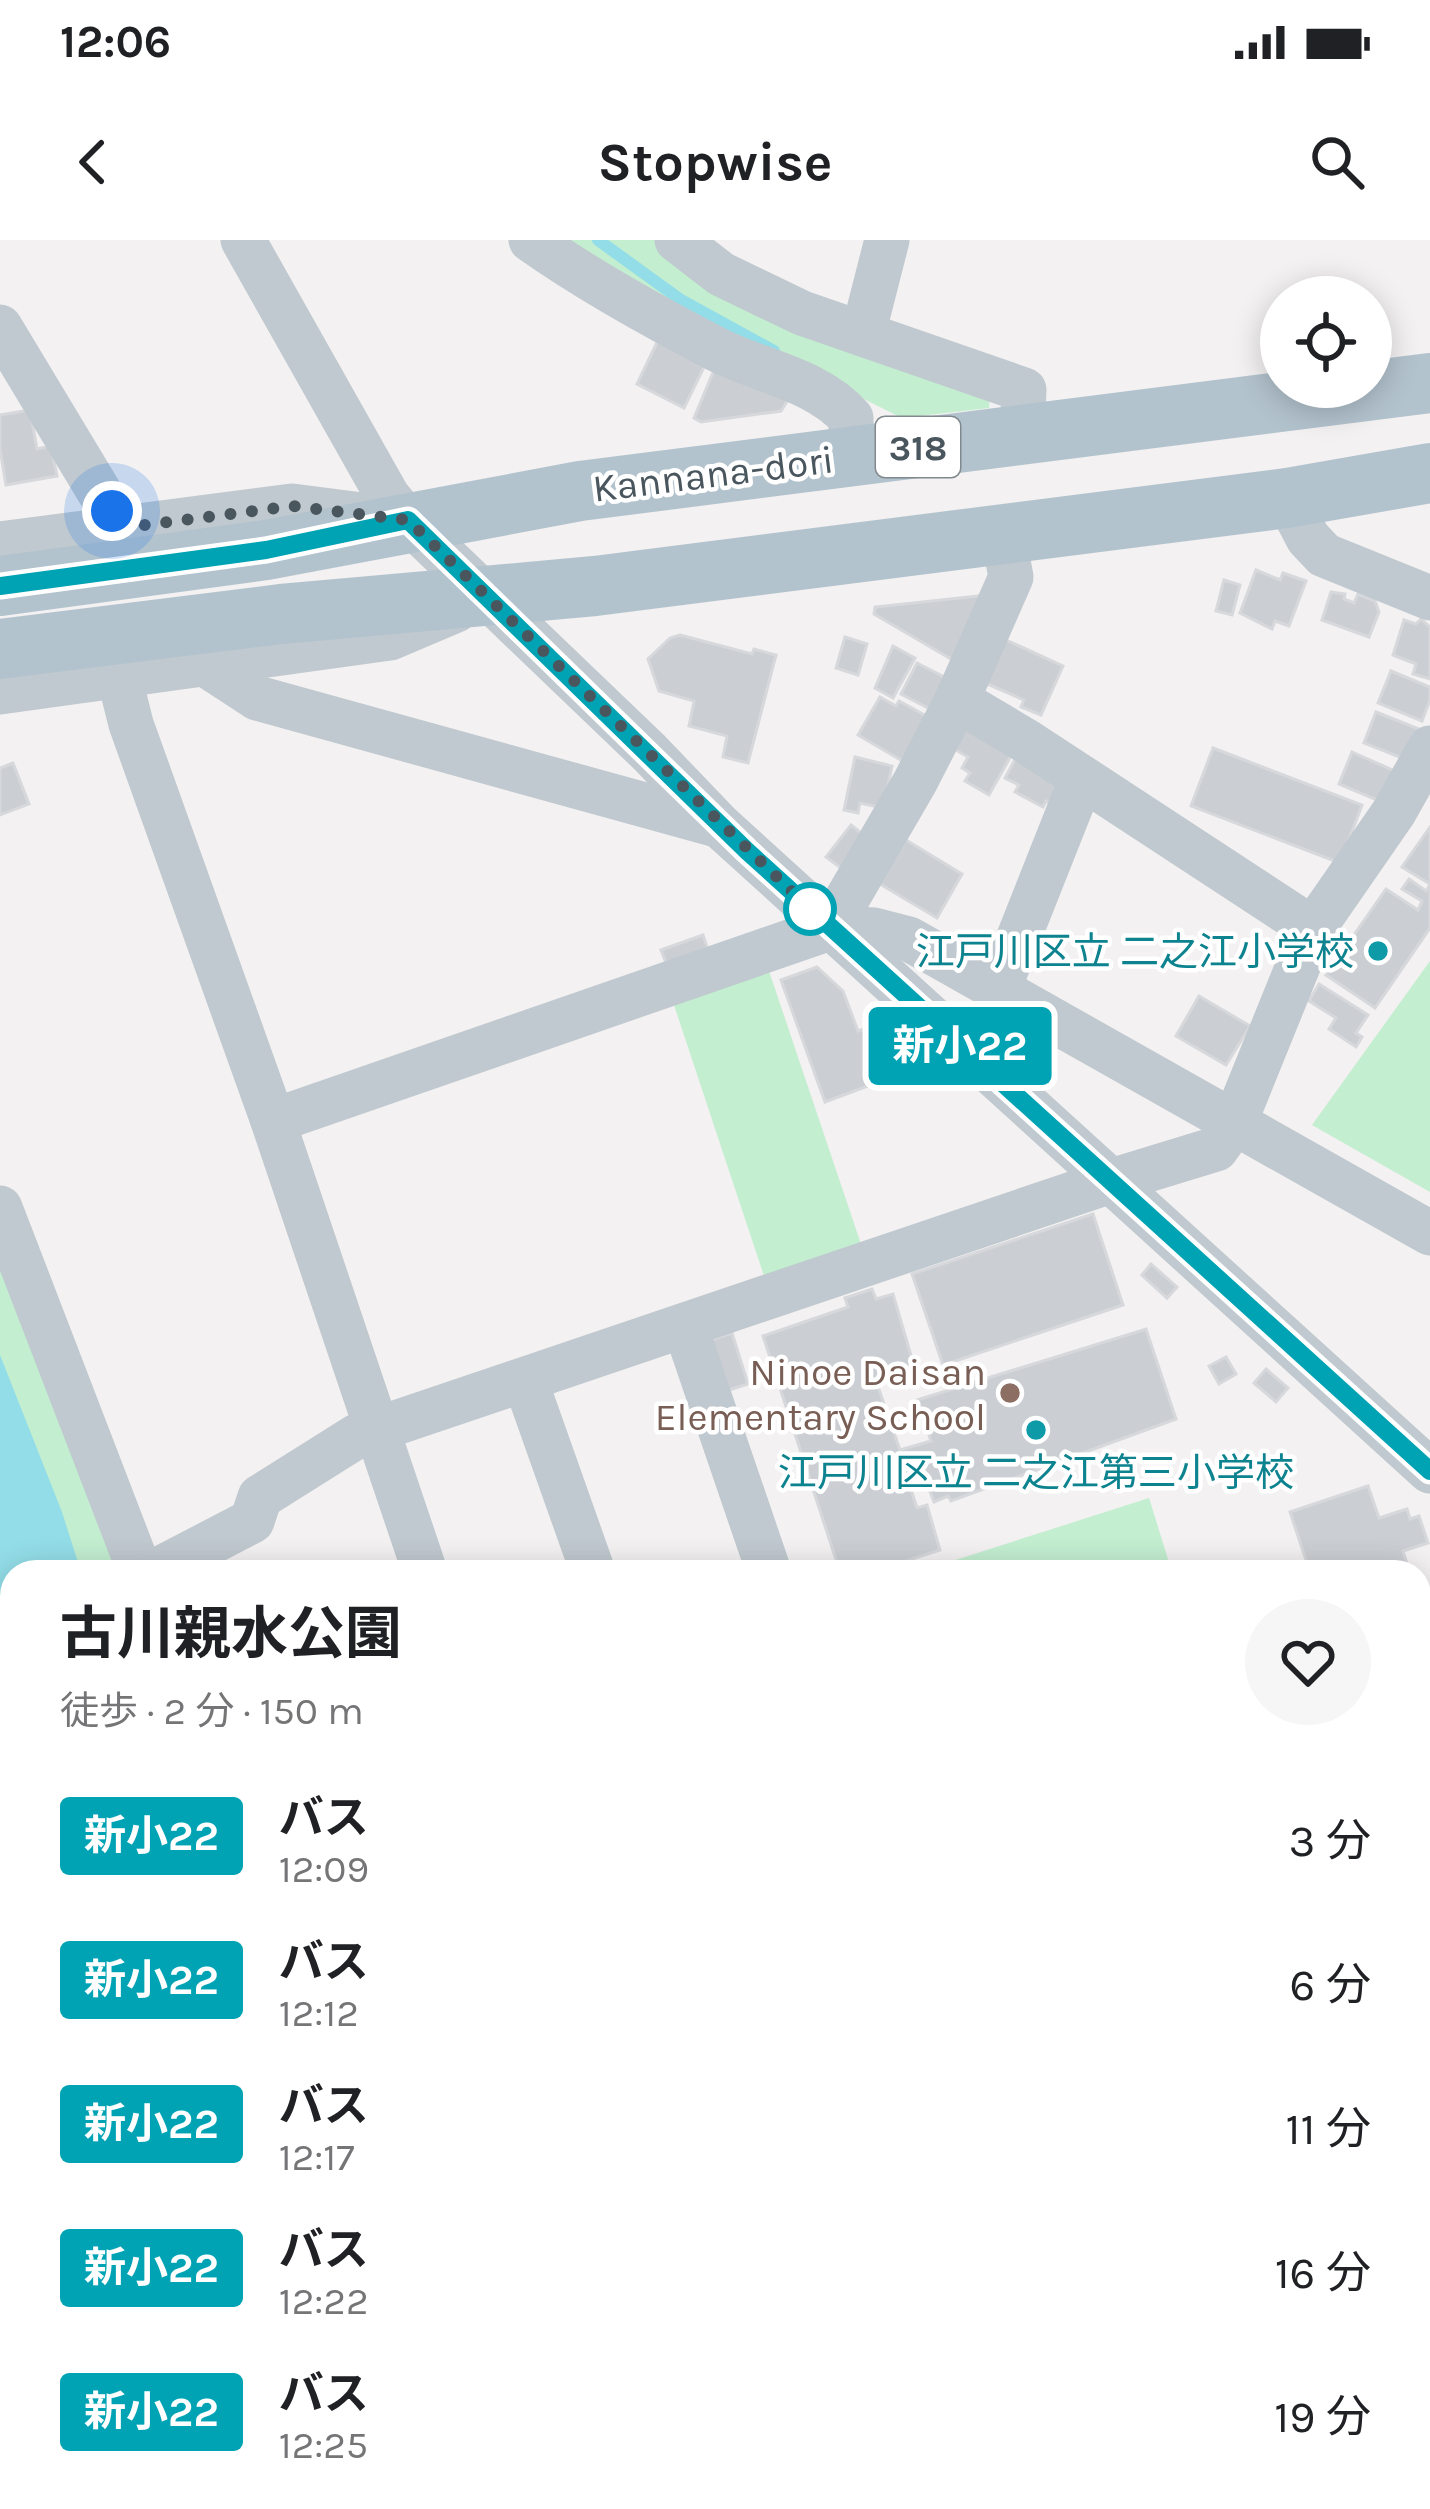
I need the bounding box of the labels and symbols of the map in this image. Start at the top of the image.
road number: 318 [876,417,960,477]
street label: Kannana-dori [590,436,836,512]
your location [82,481,142,541]
unlabelled marker [785,884,835,934]
place label: 江戸川区立 二之江小学校 [916,929,1354,975]
marker: 江戸川区立 二之江小学校 [1365,938,1391,964]
line badge: 新小22 [876,1007,1044,1085]
place label: Ninoe Daisan Elementary School [655,1349,986,1440]
marker: Ninoe Daisan Elementary School [997,1380,1023,1406]
marker: 江戸川区立 二之江第三小学校 [1023,1417,1049,1443]
place label: 江戸川区立 二之江第三小学校 [778,1450,1294,1496]

